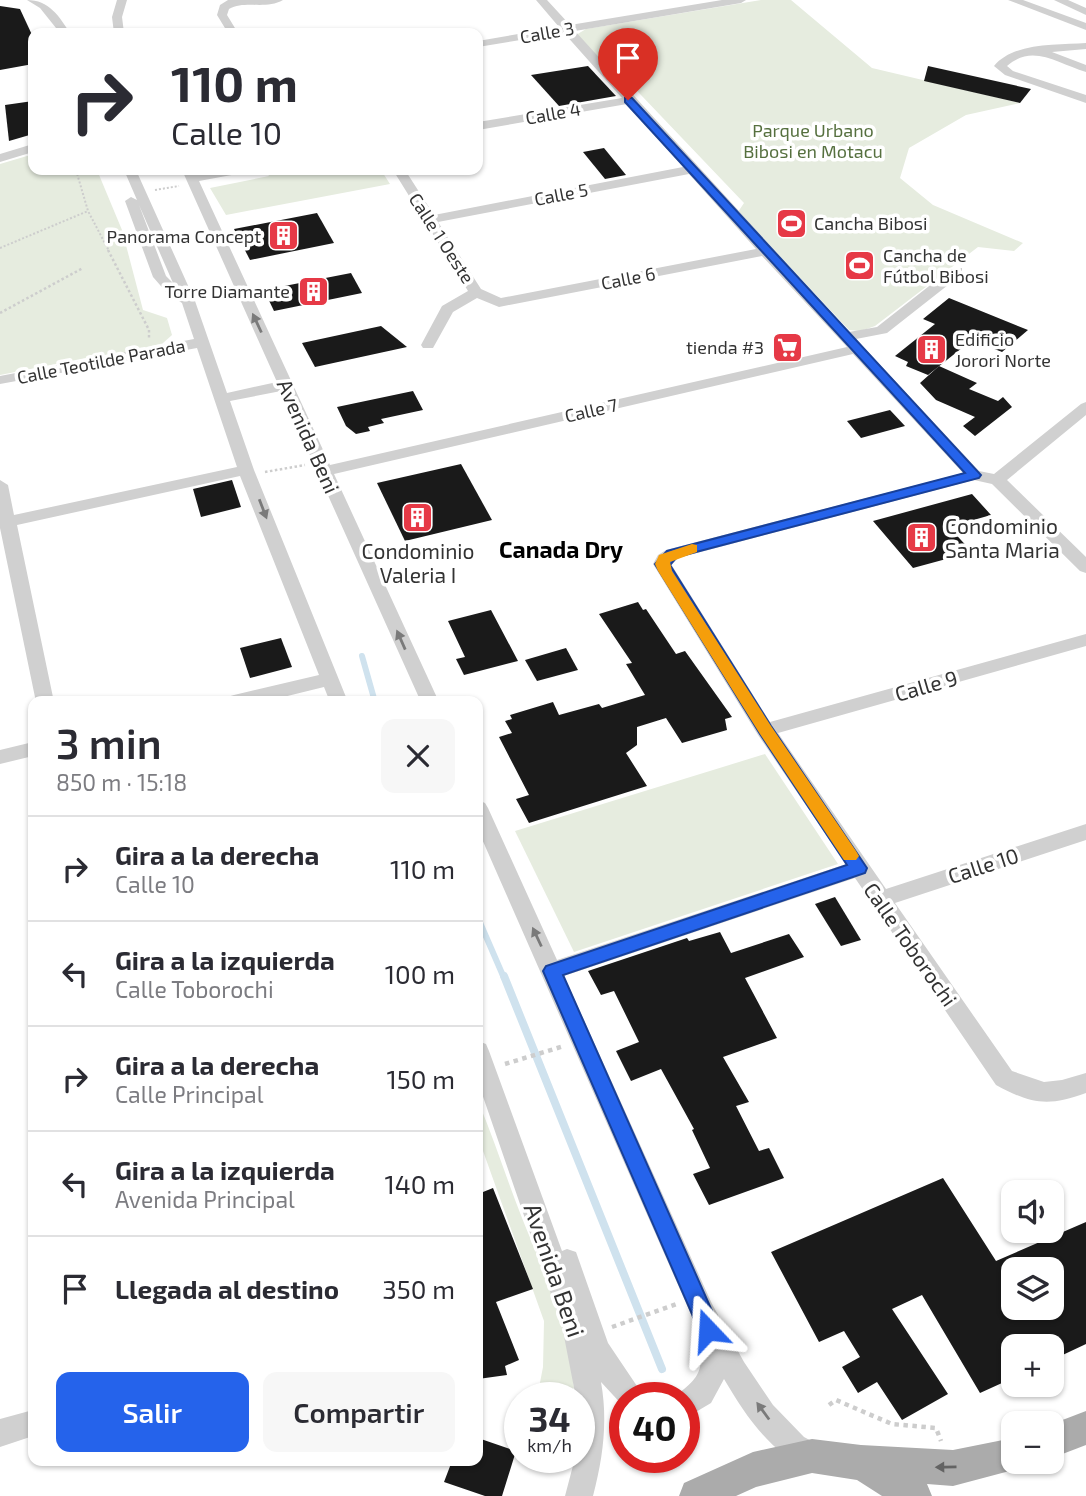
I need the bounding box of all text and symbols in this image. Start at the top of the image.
street label: Calle 3 [518,16,576,48]
pin [598,28,658,100]
icon: arrive [609,39,647,77]
text: 110 m [171,53,298,112]
icon: right [56,56,147,147]
street label: Calle 4 [524,97,582,129]
text: Calle 10 [171,113,282,151]
park label: Parque Urbano Bibosi en Motacu [743,119,883,162]
street label: Calle 5 [532,178,590,210]
street label: Calle 1 Oeste [405,189,479,287]
sports icon: Cancha Bibosi [774,206,808,240]
place label: Cancha Bibosi [814,212,927,234]
building icon: Panorama Concept [267,219,301,253]
place label: Panorama Concept [107,225,261,247]
place label: Cancha de Fútbol Bibosi [883,244,989,287]
sports icon: Cancha de Fútbol Bibosi [843,248,877,282]
street label: Calle 6 [599,262,657,294]
building icon: Torre Diamante [296,274,330,308]
place label: Torre Diamante [165,280,290,302]
one-way arrow [252,313,263,333]
place label: Edificio Jorori Norte [955,328,1051,371]
supermarket icon: tienda #3 [770,330,804,364]
building icon: Edificio Jorori Norte [915,332,949,366]
street label: Calle Teotilde Parada [15,334,187,388]
place label: tienda #3 [686,336,764,358]
street label: Avenida Beni [273,375,345,497]
street label: Calle 7 [562,393,620,427]
one-way arrow [257,498,268,519]
building icon: Condominio Valeria I [401,501,435,535]
place label: Condominio Santa Maria [945,513,1060,562]
building icon: Condominio Santa Maria [905,520,939,554]
district label: Canada Dry [499,535,623,563]
place label: Condominio Valeria I [361,538,475,587]
one-way arrow [395,629,406,650]
street label: Calle 9 [892,664,960,706]
text: 3 min [56,717,162,767]
button: close [381,719,455,793]
text: 850 m · 15:18 [56,768,187,796]
text: Gira a la derecha [115,839,319,870]
street label: Calle 10 [944,842,1022,888]
icon: right [56,850,94,888]
text: 110 m [390,853,455,884]
text: Calle 10 [115,870,195,898]
street label: Calle Toborochi [859,877,963,1011]
one-way arrow [531,927,542,947]
text: Gira a la izquierda [115,944,335,975]
icon: left [56,955,94,993]
text: 100 m [385,958,455,989]
text: Calle Toborochi [115,975,274,1003]
text: Gira a la derecha [115,1049,319,1080]
icon: right [56,1060,94,1098]
text: 150 m [386,1063,455,1094]
text: Calle Principal [115,1080,264,1108]
text: Gira a la izquierda [115,1154,335,1185]
icon: left [56,1165,94,1203]
text: 140 m [384,1168,455,1199]
map controls [1001,1180,1064,1474]
button: sound [1001,1180,1064,1243]
text: Avenida Principal [115,1185,295,1213]
street label: Avenida Beni [519,1199,591,1341]
button: layers [1001,1257,1064,1320]
icon: arrive [56,1270,94,1308]
text: Llegada al destino [115,1273,339,1304]
text: 350 m [382,1273,455,1304]
position arrow [671,1293,745,1367]
button: + [1001,1334,1064,1397]
button: Salir [56,1372,249,1452]
button: Compartir [263,1372,455,1452]
speed limit sign: 40 [609,1382,700,1473]
text: 34 [528,1397,571,1439]
one-way arrow [756,1402,770,1420]
button: − [1001,1411,1064,1474]
text: km/h [527,1434,572,1456]
one-way arrow [935,1462,957,1473]

